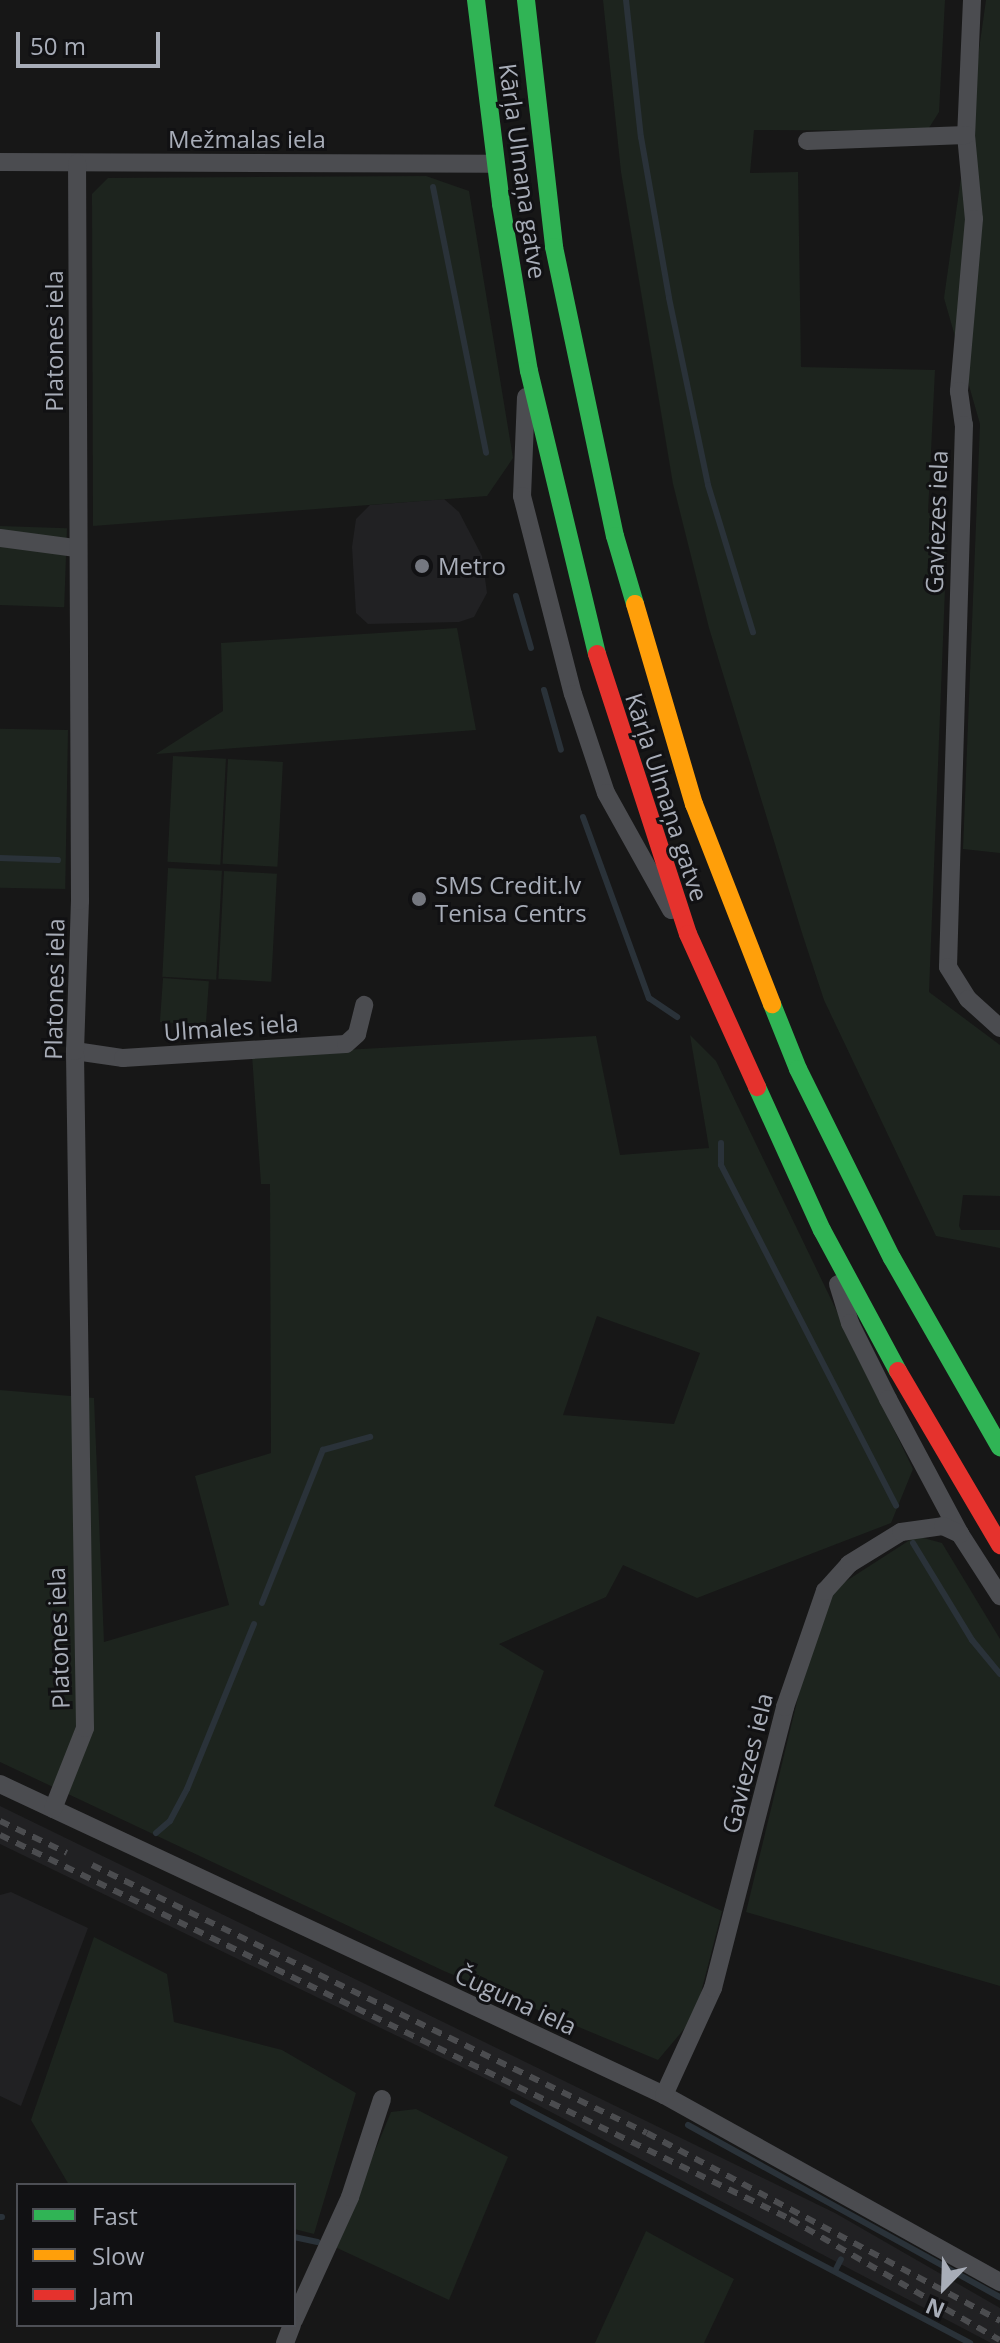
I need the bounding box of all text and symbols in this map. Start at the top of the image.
scale bar [20,16,164,66]
text: 50 m [30,29,86,62]
street label: Kārļa Ulmaņa gatve [494,61,552,281]
street label: Mežmalas iela [168,125,326,153]
street label: Platones iela [40,270,68,412]
street label: Gaviezes iela [919,450,953,594]
place label: Metro [438,552,506,580]
marker: Metro [413,557,431,575]
street label: Kārļa Ulmaņa gatve [620,689,714,905]
place label: SMS Credit.lv Tenisa Centrs [435,871,587,927]
marker: SMS Credit.lv Tenisa Centrs [410,890,428,908]
street label: Platones iela [38,918,70,1060]
street label: Ulmales iela [163,1008,299,1046]
street label: Platones iela [41,1567,75,1709]
street label: Gaviezes iela [716,1690,778,1836]
street label: Čuguna iela [451,1959,581,2041]
legend [16,2183,296,2327]
text: Fast [92,2199,138,2232]
text: Slow [92,2239,144,2272]
north arrow [904,2247,984,2327]
text: Jam [92,2279,134,2312]
text: N [921,2292,949,2326]

